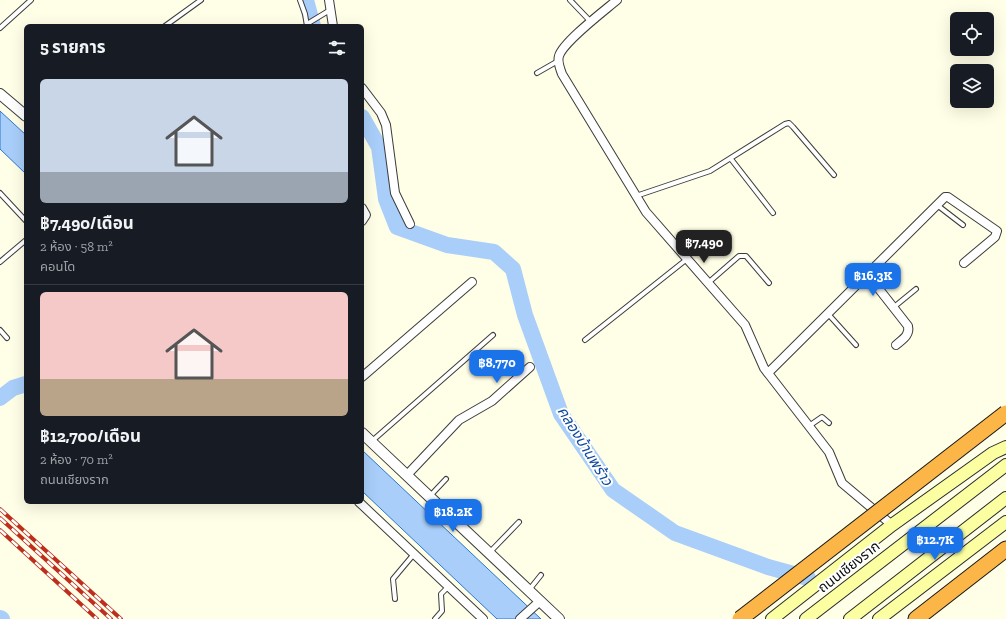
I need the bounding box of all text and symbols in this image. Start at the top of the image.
map controls [950,12,994,108]
button: locate [950,12,994,56]
text: 5 รายการ [40,37,106,57]
icon: filters [326,37,348,59]
button: layers [950,64,994,108]
icon: home [158,105,230,177]
text: ฿7,490/เดือน [40,213,134,233]
pin: ฿7,490 [671,230,737,264]
text: ฿7,490 [685,235,723,250]
text: 2 ห้อง · 58 m² [40,239,113,254]
text: คอนโด [40,259,75,274]
pin: ฿16.3K [840,263,906,297]
text: ฿16.3K [854,268,892,283]
icon: home [158,318,230,390]
pin: ฿8,770 [464,350,530,384]
text: ฿8,770 [478,355,516,370]
water label: คลองบ้านพร้าว [554,403,617,489]
text: ฿12,700/เดือน [40,426,141,446]
text: 2 ห้อง · 70 m² [40,452,113,467]
text: ถนนเชียงราก [40,472,109,487]
pin: ฿18.2K [420,499,486,533]
text: ฿18.2K [434,504,472,519]
pin: ฿12.7K [902,527,968,561]
text: ฿12.7K [916,532,954,547]
street label: ถนนเชียงราก [815,538,883,596]

